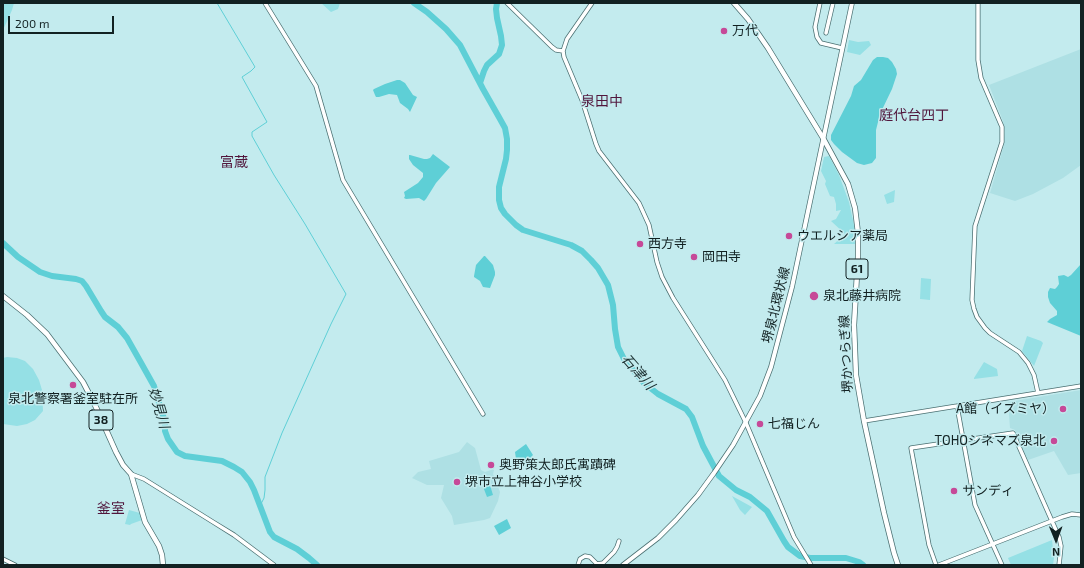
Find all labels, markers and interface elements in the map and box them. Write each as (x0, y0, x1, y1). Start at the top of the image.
scale bar (10, 8, 116, 34)
text: 200 m (15, 16, 49, 30)
place label: 万代 (732, 23, 758, 39)
marker: 万代 (719, 26, 729, 36)
district label: 泉田中 (581, 93, 623, 109)
district label: 庭代台四丁 (879, 107, 949, 123)
district label: 富蔵 (220, 154, 248, 170)
place label: ウエルシア薬局 (797, 228, 888, 244)
marker: ウエルシア薬局 (784, 231, 794, 241)
place label: 西方寺 (648, 236, 687, 252)
marker: 西方寺 (635, 239, 645, 249)
place label: 岡田寺 (702, 249, 741, 265)
marker: 岡田寺 (689, 252, 699, 262)
road number: 61 (846, 259, 868, 279)
street label: 堺泉北環状線 (759, 265, 793, 345)
place label: 泉北藤井病院 (823, 288, 901, 304)
marker: 泉北藤井病院 (808, 290, 820, 302)
street label: 堺かつらぎ線 (836, 315, 856, 393)
water label: 石津川 (618, 351, 658, 393)
marker: 泉北警察署釜室駐在所 (68, 380, 78, 390)
water label: 妙見川 (145, 385, 173, 431)
place label: 泉北警察署釜室駐在所 (8, 391, 138, 407)
place label: A館（イズミヤ） (956, 401, 1055, 417)
marker: A館（イズミヤ） (1058, 404, 1068, 414)
road number: 38 (89, 410, 113, 430)
place label: 七福じん (768, 416, 820, 432)
marker: 七福じん (755, 419, 765, 429)
place label: TOHOシネマズ泉北 (935, 433, 1046, 449)
marker: TOHOシネマズ泉北 (1049, 436, 1059, 446)
place label: 奥野策太郎氏寓蹟碑 (499, 457, 616, 473)
marker: 奥野策太郎氏寓蹟碑 (486, 460, 496, 470)
place label: 堺市立上神谷小学校 (465, 474, 582, 490)
marker: 堺市立上神谷小学校 (452, 477, 462, 487)
place label: サンディ (962, 483, 1014, 499)
marker: サンディ (949, 486, 959, 496)
district label: 釜室 (97, 500, 125, 516)
north arrow (1036, 520, 1076, 560)
text: N (1052, 546, 1060, 559)

